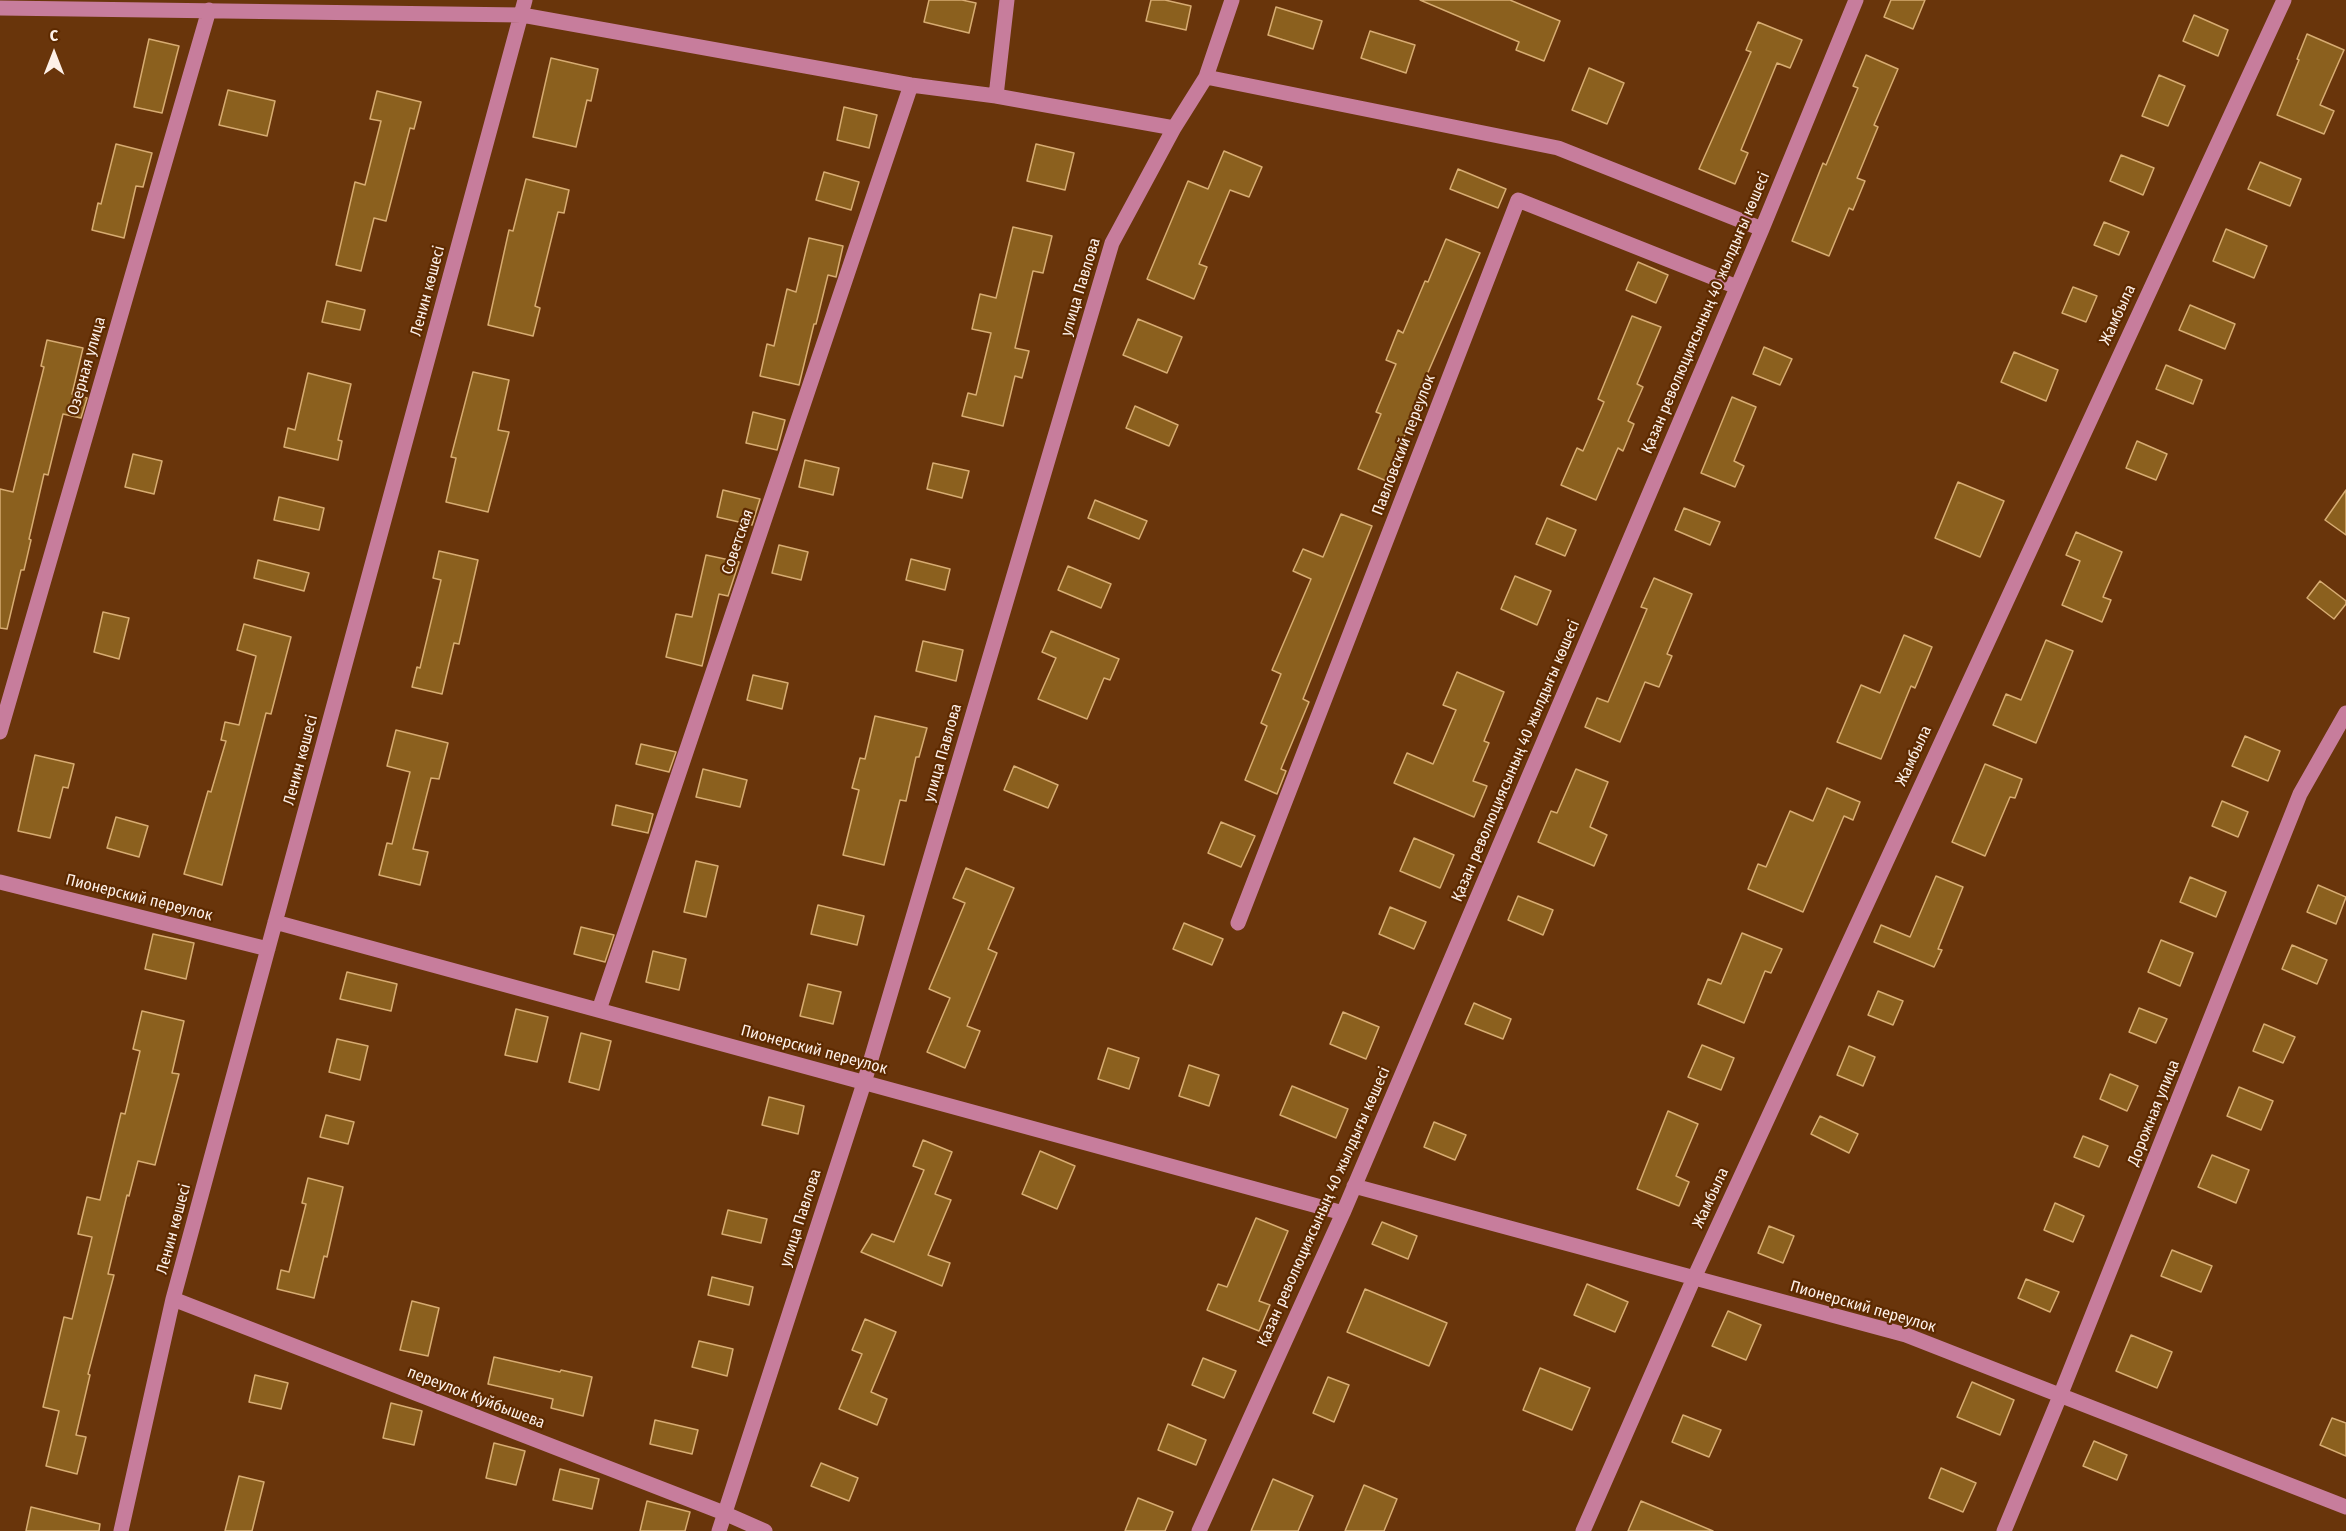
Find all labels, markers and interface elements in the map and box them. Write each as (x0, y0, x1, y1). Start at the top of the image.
north arrow (24, 24, 84, 84)
text: С (50, 26, 58, 45)
street label: Қазан революциясының 40 жылдығы көшесі (1638, 169, 1774, 457)
street label: улица Павлова (1057, 236, 1105, 338)
street label: Ленин көшесі (407, 244, 449, 338)
street label: Жамбыла (2096, 282, 2140, 348)
street label: Озерная улица (64, 315, 110, 417)
street label: Павловский переулок (1368, 372, 1440, 518)
street label: Советская (718, 507, 758, 577)
street label: Қазан революциясының 40 жылдығы көшесі (1448, 617, 1584, 905)
street label: улица Павлова (920, 702, 966, 804)
street label: Ленин көшесі (280, 713, 322, 807)
street label: Жамбыла (1892, 723, 1936, 789)
street label: Пионерский переулок (64, 870, 214, 926)
street label: Пионерский переулок (739, 1021, 889, 1079)
street label: Дорожная улица (2124, 1057, 2184, 1169)
street label: Қазан революциясының 40 жылдығы көшесі (1253, 1064, 1395, 1350)
street label: Жамбыла (1689, 1165, 1733, 1231)
street label: улица Павлова (776, 1167, 826, 1269)
street label: Ленин көшесі (153, 1182, 195, 1276)
street label: Пионерский переулок (1788, 1277, 1938, 1337)
street label: переулок Куйбышева (405, 1363, 547, 1433)

